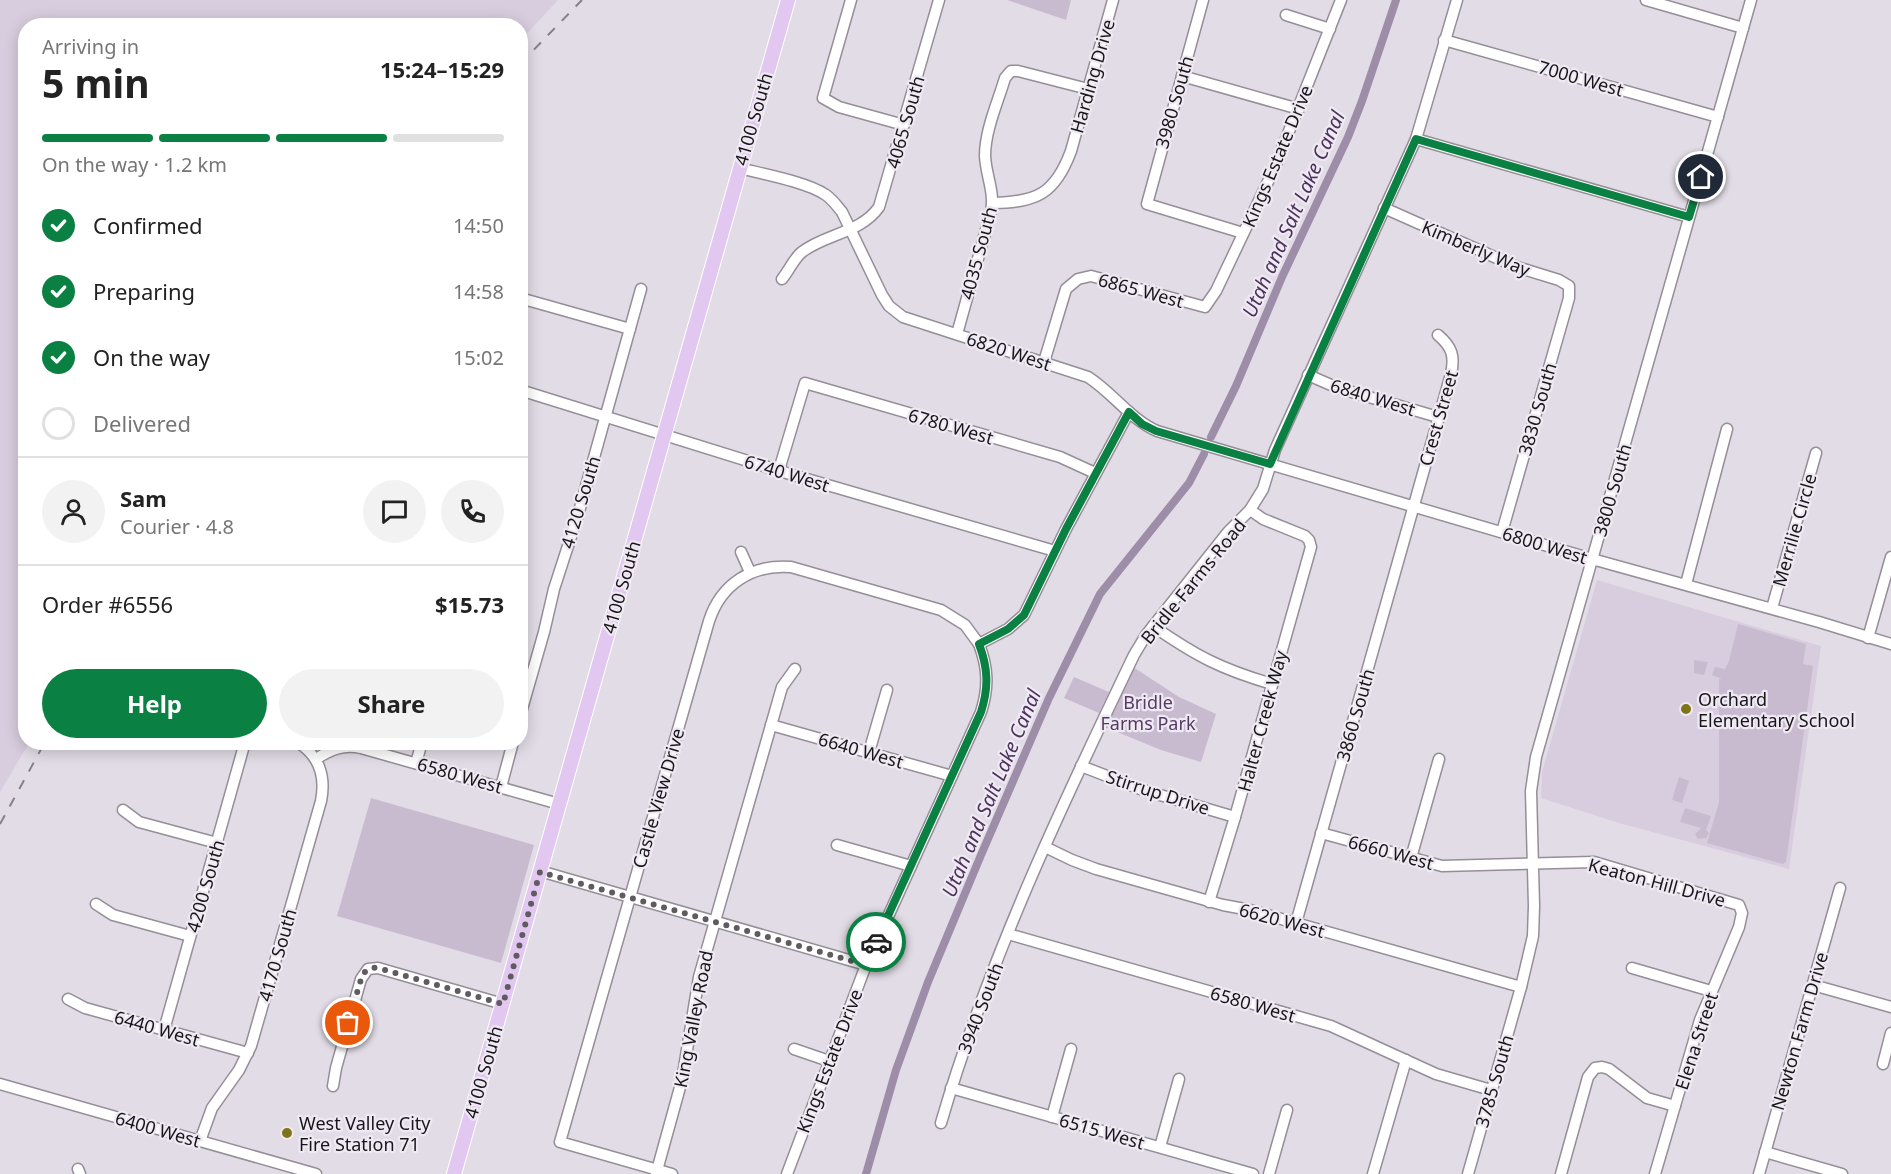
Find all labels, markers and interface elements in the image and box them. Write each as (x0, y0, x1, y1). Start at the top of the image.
street label: Harding Drive (1064, 16, 1120, 136)
text: Arriving in (42, 33, 139, 60)
street label: 3980 South (1149, 53, 1199, 151)
text: 15:24–15:29 (380, 54, 504, 84)
street label: 7000 West (1536, 54, 1627, 102)
text: 5 min (42, 56, 149, 109)
street label: 4100 South (728, 70, 778, 168)
street label: 4065 South (880, 73, 930, 171)
street label: Kings Estate Drive (1236, 81, 1318, 231)
water label: Utah and Salt Lake Canal (1235, 106, 1351, 321)
text: On the way · 1.2 km (42, 151, 227, 178)
pin (1675, 151, 1726, 202)
icon: home (1684, 160, 1717, 193)
street label: 4035 South (954, 204, 1002, 302)
icon: check (42, 209, 75, 242)
text: Confirmed (93, 210, 203, 240)
text: 14:50 (453, 212, 504, 239)
street label: Kimberly Way (1418, 214, 1535, 282)
street label: 6865 West (1096, 267, 1187, 313)
icon: check (42, 275, 75, 308)
text: Preparing (93, 276, 195, 306)
text: 14:58 (453, 278, 504, 305)
street label: 6820 West (964, 326, 1055, 376)
icon: check (42, 341, 75, 374)
text: On the way (93, 342, 210, 372)
text: 15:02 (453, 344, 504, 371)
street label: 3830 South (1512, 360, 1562, 458)
street label: Crest Street (1413, 367, 1463, 469)
street label: 6840 West (1328, 373, 1419, 421)
street label: 6780 West (906, 402, 997, 450)
text: Delivered (93, 408, 191, 438)
street label: 3800 South (1587, 441, 1637, 539)
street label: 6740 West (742, 449, 833, 497)
street label: 4120 South (555, 453, 605, 551)
street label: Merrilie Circle (1766, 471, 1822, 589)
button: person (42, 480, 105, 543)
button: chat (363, 480, 426, 543)
button: phone (441, 480, 504, 543)
text: Sam (120, 483, 167, 513)
text: Courier · 4.8 (120, 513, 234, 540)
street label: Bridle Farms Road (1135, 513, 1251, 649)
street label: 6800 West (1500, 521, 1591, 569)
street label: 4100 South (596, 538, 646, 636)
text: Order #6556 (42, 589, 173, 619)
text: $15.73 (435, 589, 504, 619)
street label: Halter Creek Way (1232, 647, 1293, 794)
street label: 3860 South (1330, 666, 1380, 764)
button: Help (42, 669, 267, 738)
button: Share (279, 669, 504, 738)
water label: Utah and Salt Lake Canal (935, 684, 1047, 901)
place label: Orchard Elementary School (1698, 687, 1855, 732)
park label: Bridle Farms Park (1100, 690, 1196, 735)
marker: Orchard Elementary School (1679, 702, 1693, 716)
street label: Castle View Drive (627, 725, 689, 871)
street label: 6640 West (816, 726, 907, 774)
street label: 6580 West (415, 751, 506, 799)
street label: Stirrup Drive (1103, 764, 1213, 820)
street label: 6660 West (1346, 829, 1437, 875)
street label: 4200 South (180, 837, 230, 935)
street label: Keaton Hill Drive (1586, 852, 1728, 912)
street label: 6620 West (1237, 897, 1328, 943)
street label: 4170 South (252, 906, 302, 1004)
courier (846, 912, 906, 972)
icon: car (860, 926, 893, 959)
street label: King Valley Road (668, 948, 718, 1090)
street label: Newton Farm Drive (1765, 949, 1833, 1113)
street label: 3940 South (952, 959, 1008, 1057)
street label: 6580 West (1208, 980, 1299, 1028)
street label: Kings Estate Drive (790, 986, 868, 1136)
street label: Elena Street (1669, 989, 1723, 1093)
pin (322, 997, 373, 1048)
street label: 6440 West (112, 1004, 203, 1052)
icon: bag (331, 1006, 364, 1039)
street label: 4100 South (458, 1023, 508, 1121)
street label: 3785 South (1469, 1032, 1519, 1130)
street label: 6400 West (113, 1105, 204, 1153)
street label: 6515 West (1057, 1107, 1148, 1155)
place label: West Valley City Fire Station 71 (299, 1111, 431, 1156)
marker: West Valley City Fire Station 71 (280, 1126, 294, 1140)

